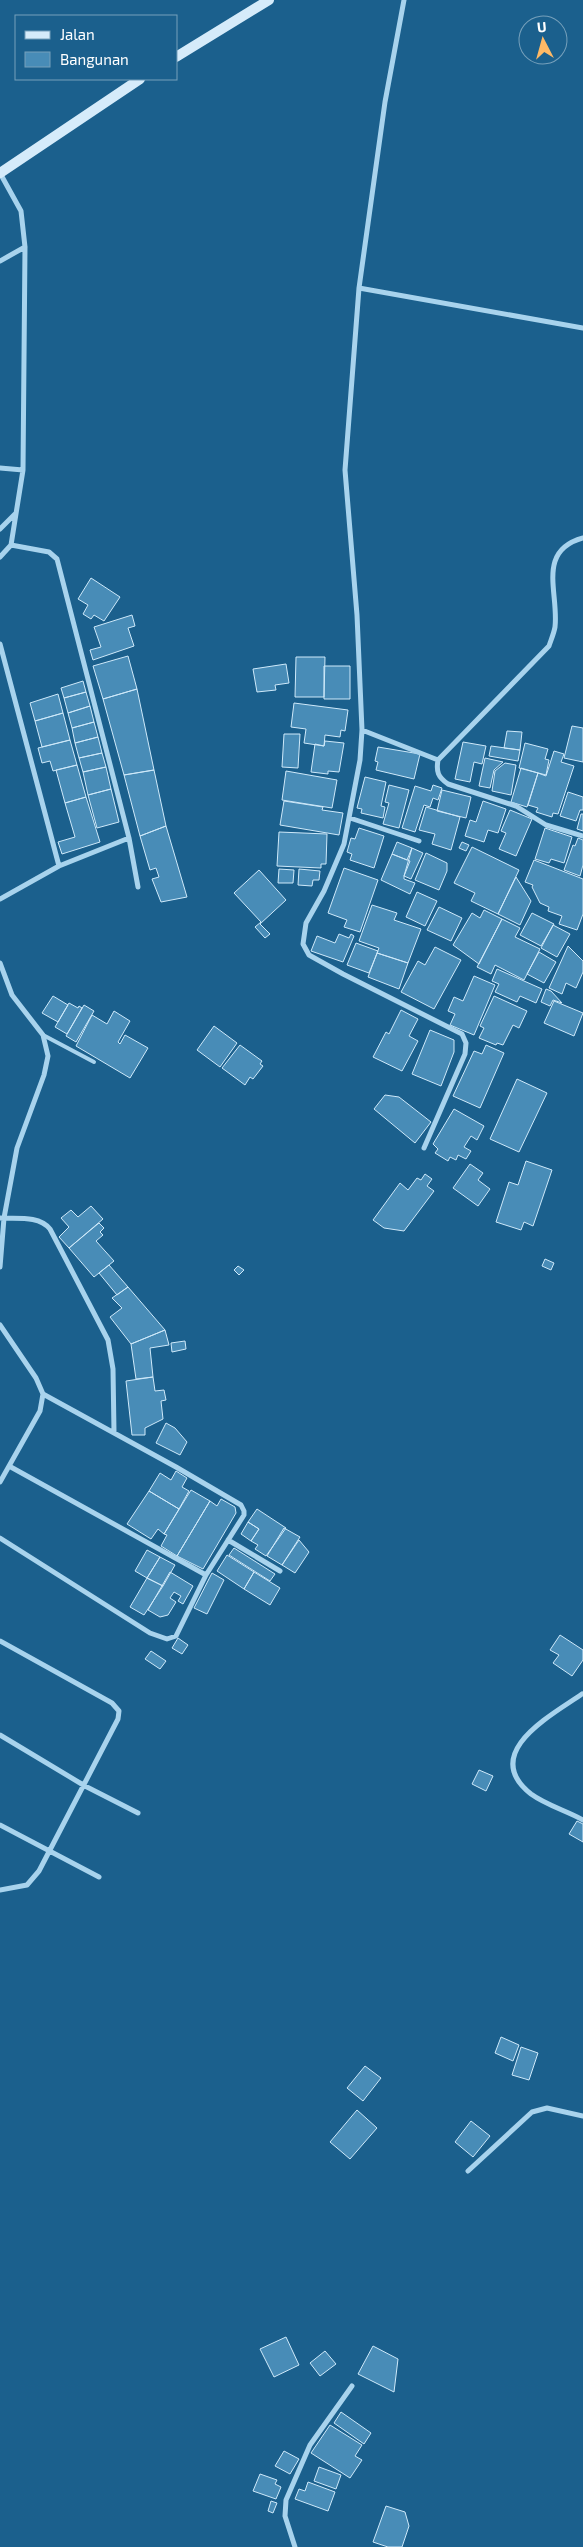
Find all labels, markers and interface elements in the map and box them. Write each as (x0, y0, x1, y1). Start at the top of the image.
legend (15, 15, 178, 80)
north arrow (518, 15, 568, 65)
text: U (536, 18, 547, 36)
text: Jalan (60, 25, 95, 43)
text: Bangunan (60, 50, 129, 68)

